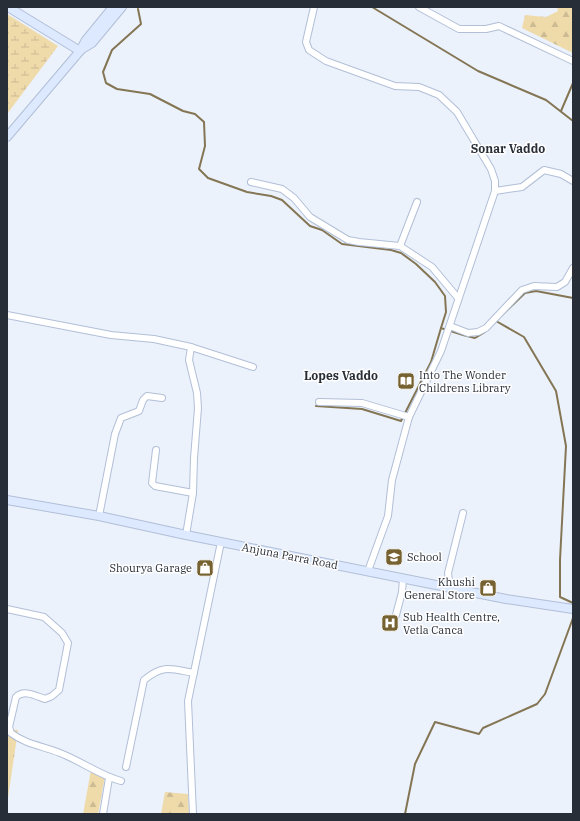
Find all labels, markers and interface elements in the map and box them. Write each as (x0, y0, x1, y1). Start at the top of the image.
district label: Sonar Vaddo (471, 141, 545, 156)
district label: Lopes Vaddo (304, 368, 378, 383)
place label: Into The Wonder Childrens Library (419, 368, 511, 395)
library icon: Into The Wonder Childrens Library (396, 371, 416, 391)
street label: Anjuna Parra Road (241, 540, 340, 572)
school or university icon: School (384, 547, 404, 567)
place label: School (407, 550, 442, 564)
shop icon: Shourya Garage (195, 558, 215, 578)
place label: Shourya Garage (109, 561, 192, 575)
place label: Khushi General Store (404, 575, 476, 602)
shop icon: Khushi General Store (478, 578, 498, 598)
place label: Sub Health Centre, Vetla Canca (403, 610, 500, 637)
hospital icon: Sub Health Centre, Vetla Canca (380, 613, 400, 633)

